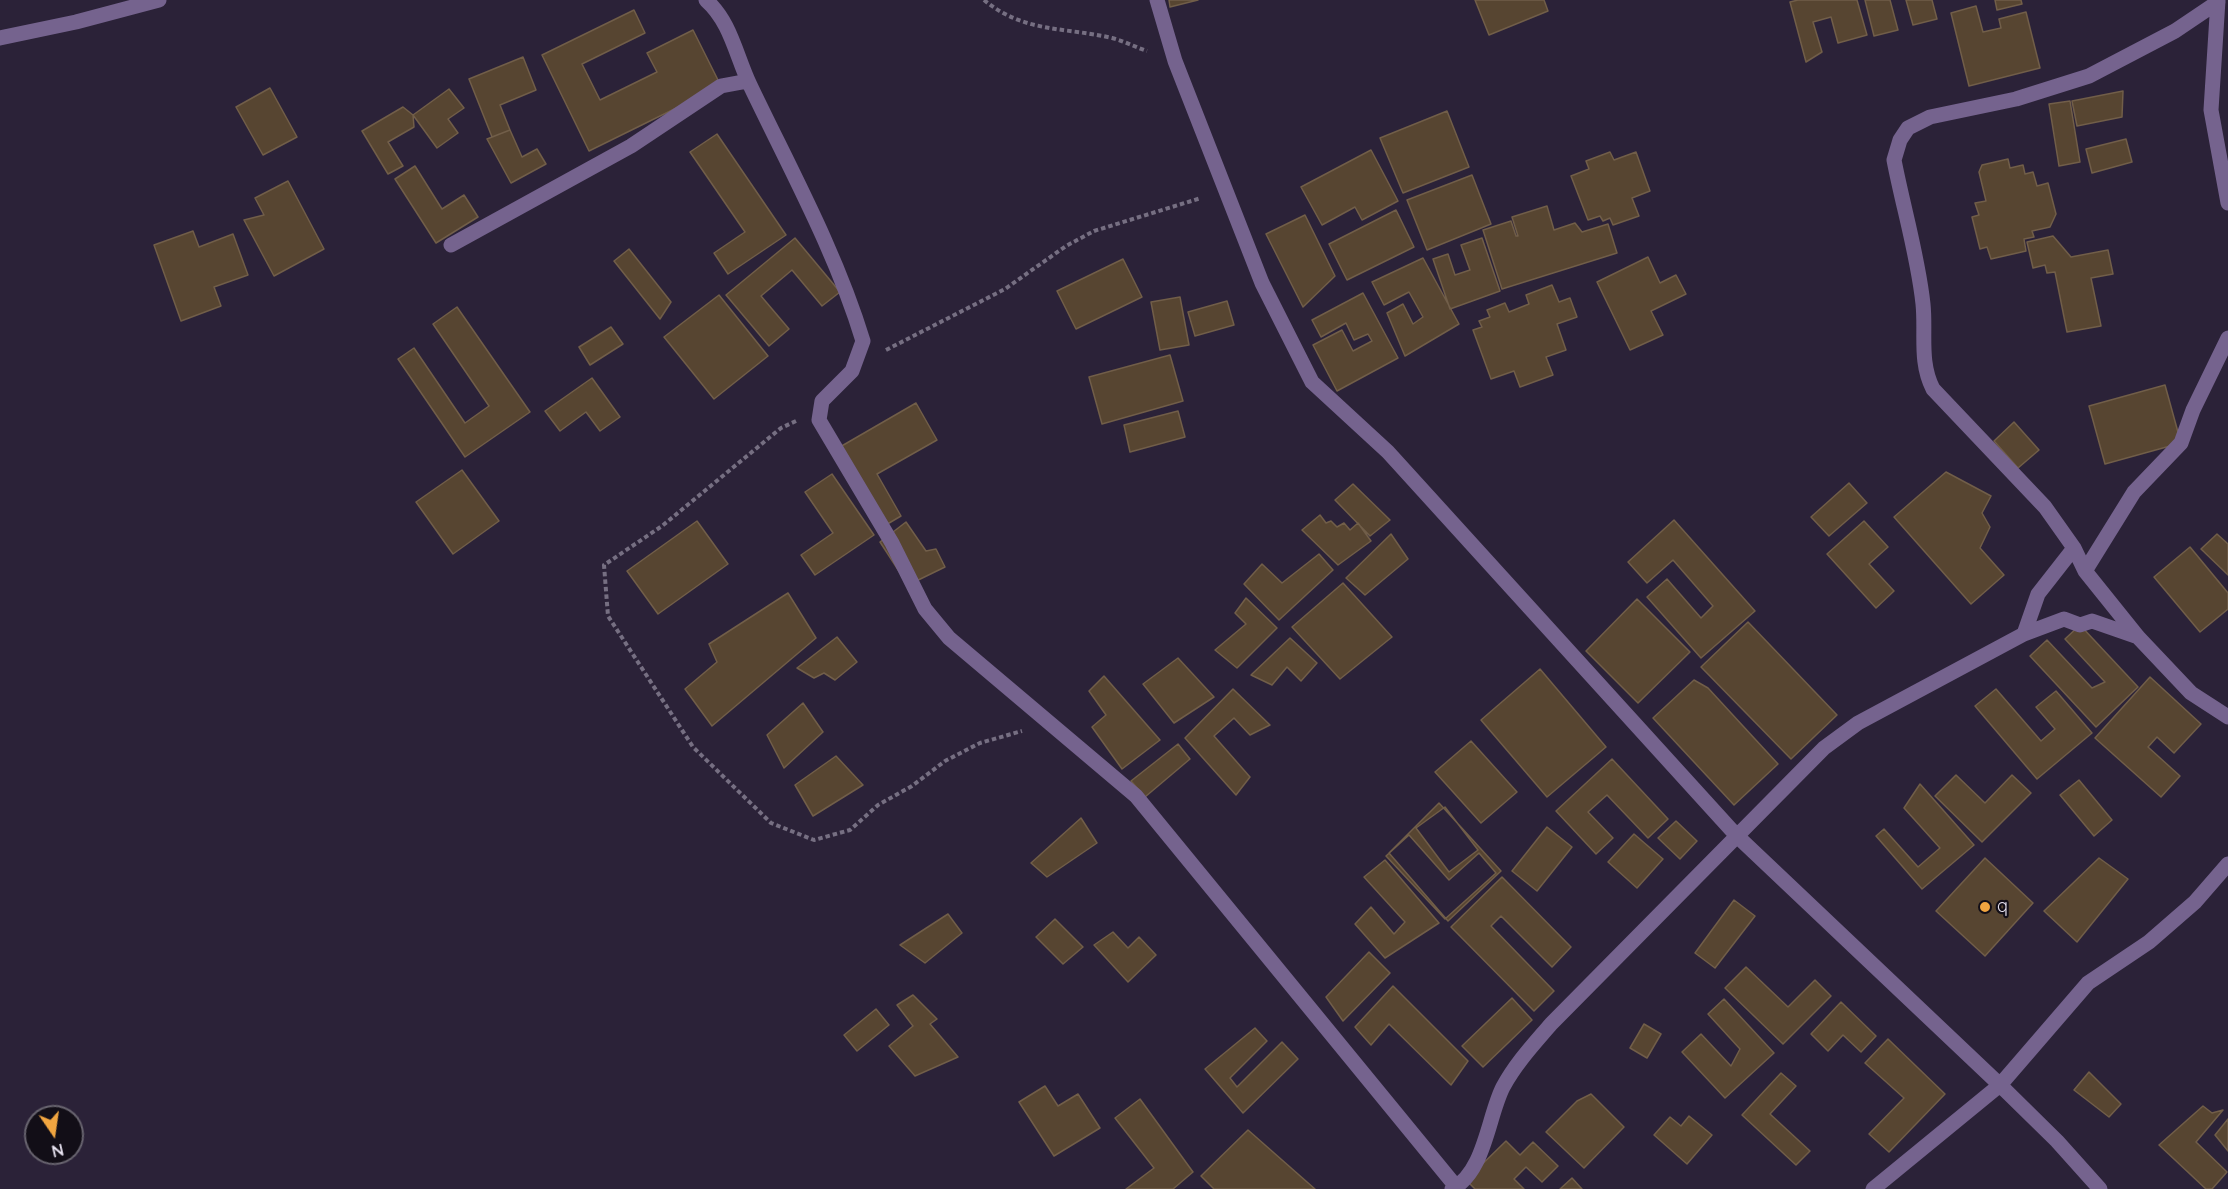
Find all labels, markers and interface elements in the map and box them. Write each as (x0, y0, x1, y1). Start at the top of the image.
place label: q (1997, 896, 2008, 918)
marker: q (1978, 900, 1992, 914)
north arrow (24, 1105, 84, 1165)
text: N (50, 1140, 66, 1162)

